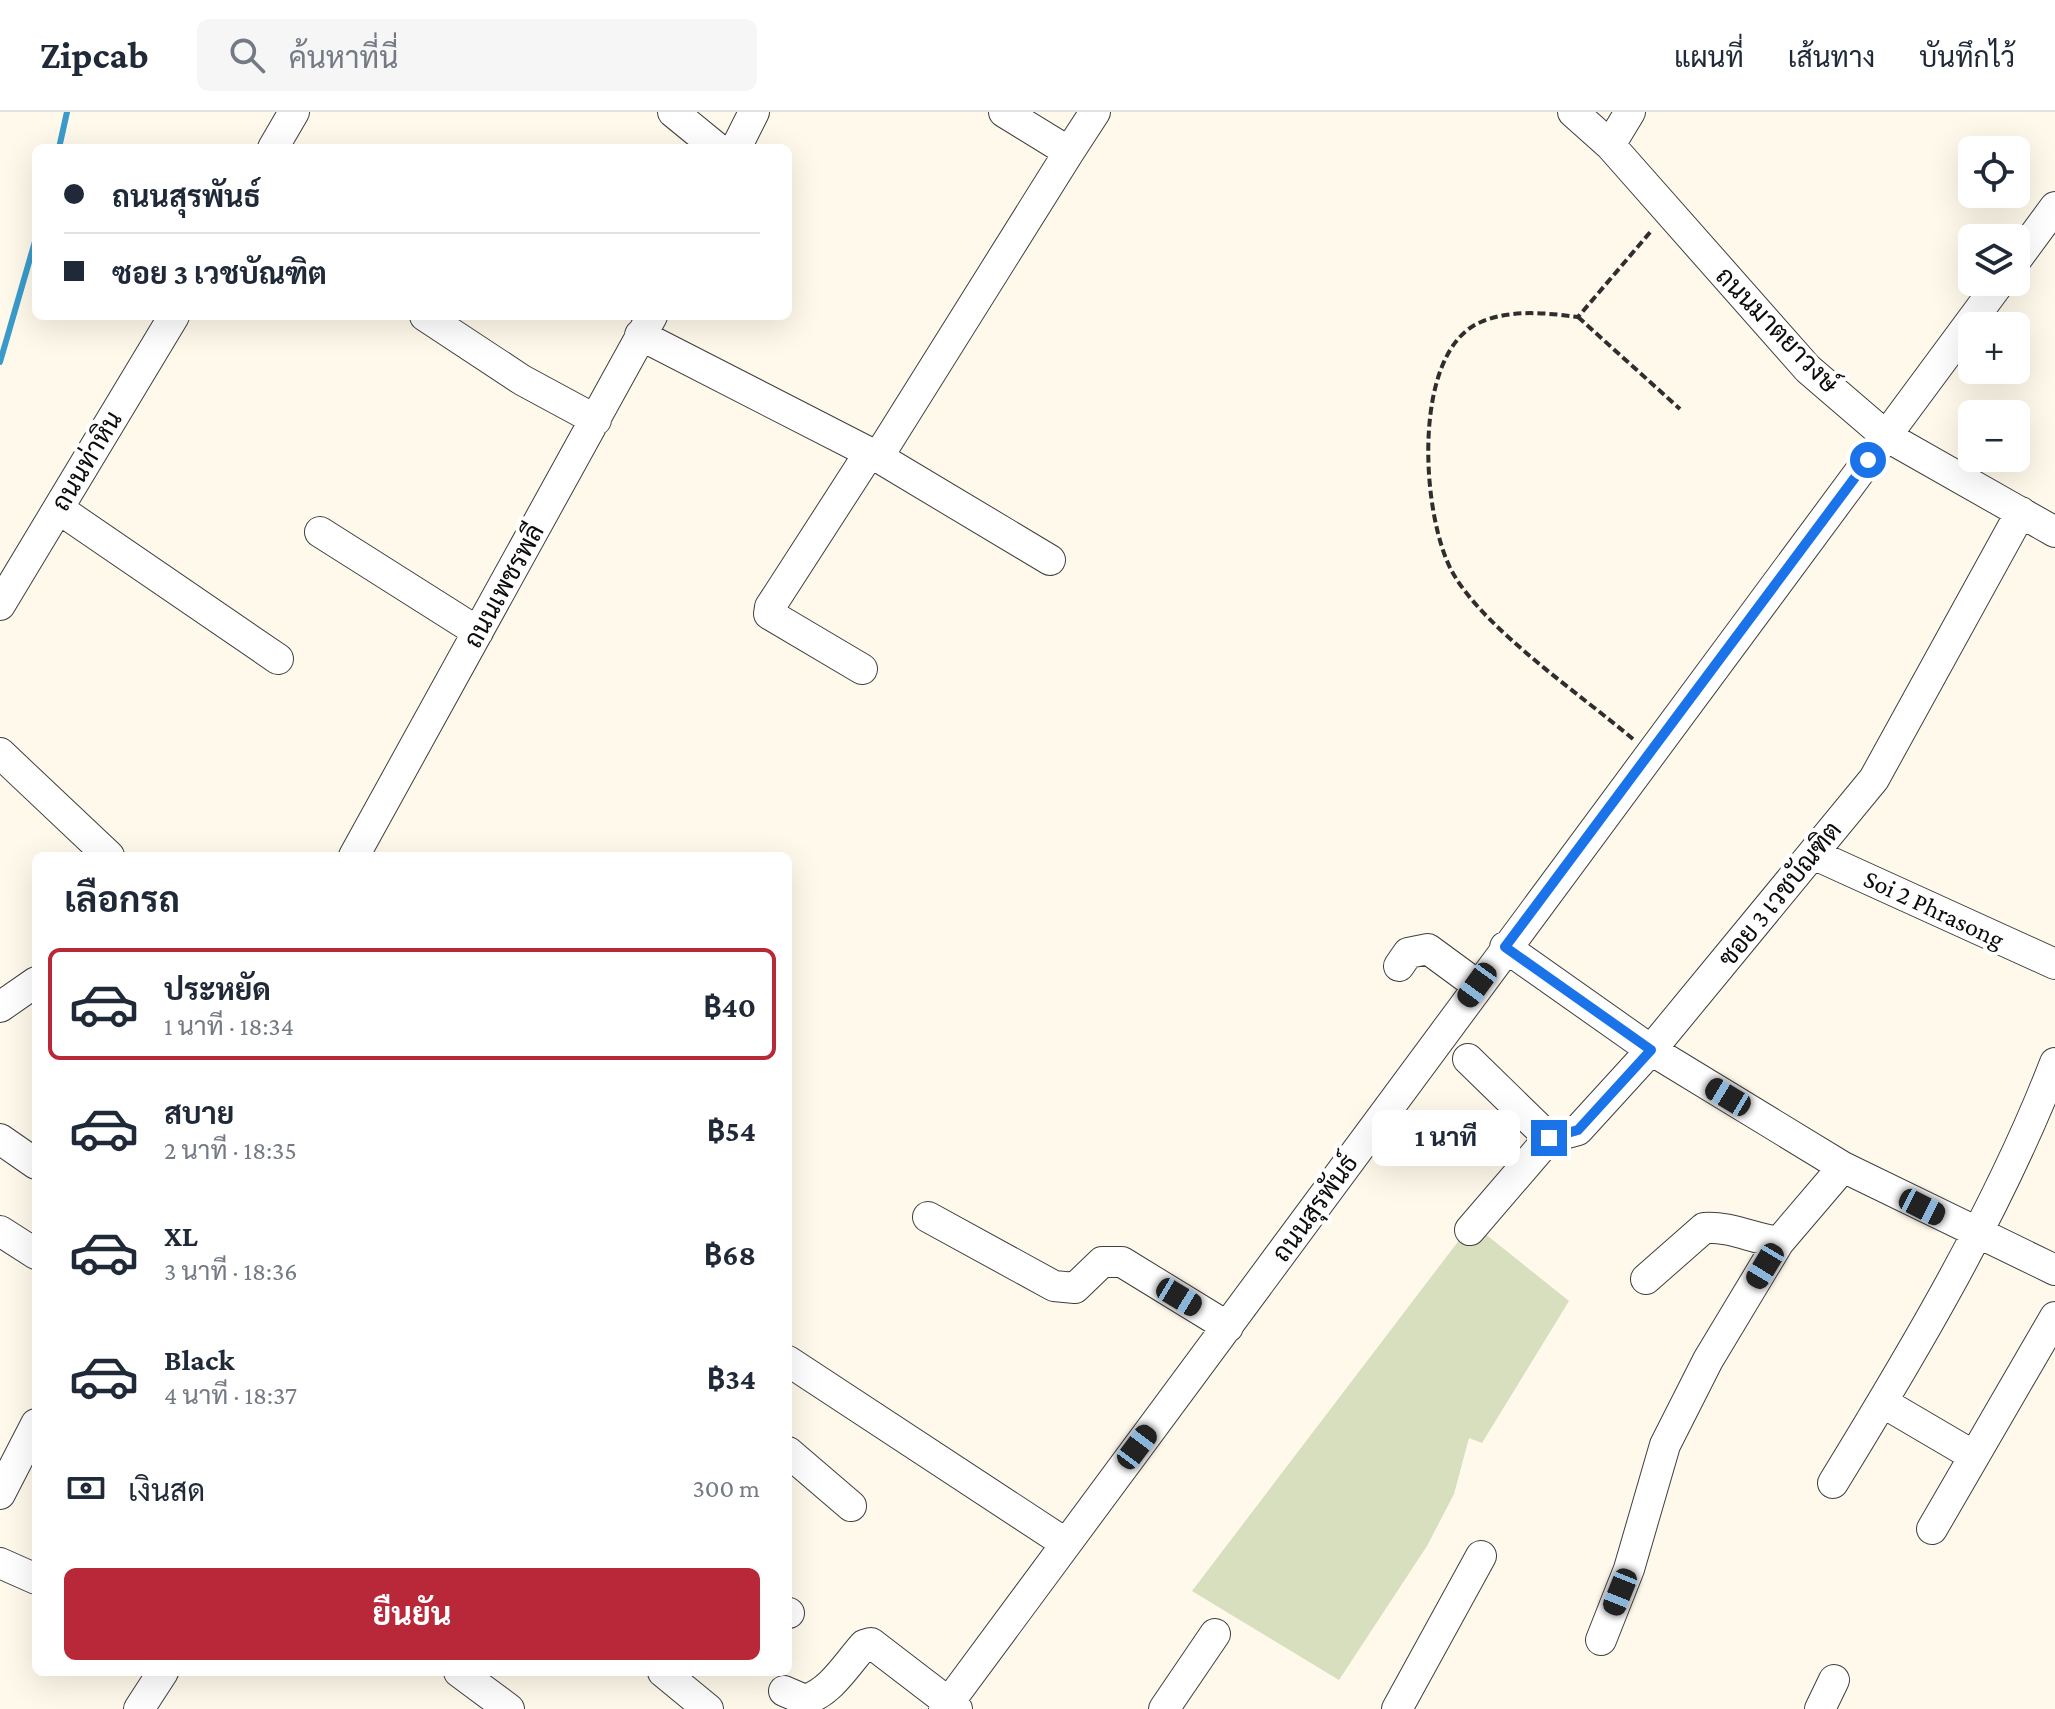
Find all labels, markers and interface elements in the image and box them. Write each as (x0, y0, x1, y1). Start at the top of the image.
search box (197, 19, 757, 91)
icon: search (225, 33, 269, 77)
text: Zipcab (40, 34, 149, 76)
text: ค้นหาที่นี่ (289, 41, 398, 74)
text: แผนที่ (1674, 42, 1744, 73)
text: เส้นทาง (1788, 42, 1875, 73)
text: บันทึกไว้ (1919, 42, 2015, 73)
map controls (1958, 136, 2030, 472)
button: locate (1958, 136, 2030, 208)
text: ถนนสุรพันธ์ (112, 180, 261, 213)
button: layers (1958, 224, 2030, 296)
text: ซอย 3 เวชบัณฑิต (112, 257, 327, 290)
street label: ถนนมาตยาวงษ์ (1710, 259, 1846, 399)
button: + (1958, 312, 2030, 384)
button: − (1958, 400, 2030, 472)
street label: ถนนท่าหิน (45, 405, 128, 516)
route start (1850, 442, 1886, 478)
street label: ถนนเพชรพลี (456, 518, 550, 653)
street label: ซอย 3 เวชบัณฑิต (1711, 814, 1847, 972)
street label: Soi 2 Phrasong (1859, 864, 2009, 954)
text: เลือกรถ (64, 880, 180, 920)
car (1453, 959, 1501, 1011)
icon: car (68, 968, 140, 1040)
text: ประหยัด (164, 973, 271, 1006)
text: ฿40 (704, 990, 756, 1023)
text: 1 นาที · 18:34 (164, 1012, 294, 1041)
car (1701, 1074, 1755, 1120)
icon: car (68, 1092, 140, 1164)
text: สบาย (164, 1097, 234, 1130)
callout: 1 นาที (1373, 1110, 1521, 1166)
text: ฿54 (707, 1114, 756, 1147)
route end (1531, 1120, 1567, 1156)
text: 1 นาที (1415, 1123, 1477, 1152)
text: 2 นาที · 18:35 (164, 1136, 297, 1165)
street label: ถนนสุรพันธ์ (1264, 1147, 1366, 1269)
car (1895, 1185, 1949, 1229)
icon: car (68, 1216, 140, 1288)
text: XL (164, 1219, 198, 1252)
text: ฿68 (704, 1238, 756, 1271)
car (1742, 1239, 1788, 1293)
text: 3 นาที · 18:36 (164, 1257, 298, 1286)
car (1152, 1274, 1206, 1320)
icon: car (68, 1340, 140, 1412)
text: Black (164, 1343, 235, 1376)
text: ฿34 (707, 1362, 756, 1395)
text: 4 นาที · 18:37 (164, 1381, 297, 1410)
car (1113, 1421, 1161, 1473)
icon: cash (64, 1466, 108, 1510)
text: เงินสด (128, 1474, 205, 1507)
text: 300 m (692, 1474, 760, 1503)
car (1600, 1565, 1640, 1619)
button: ยืนยัน (64, 1568, 760, 1660)

